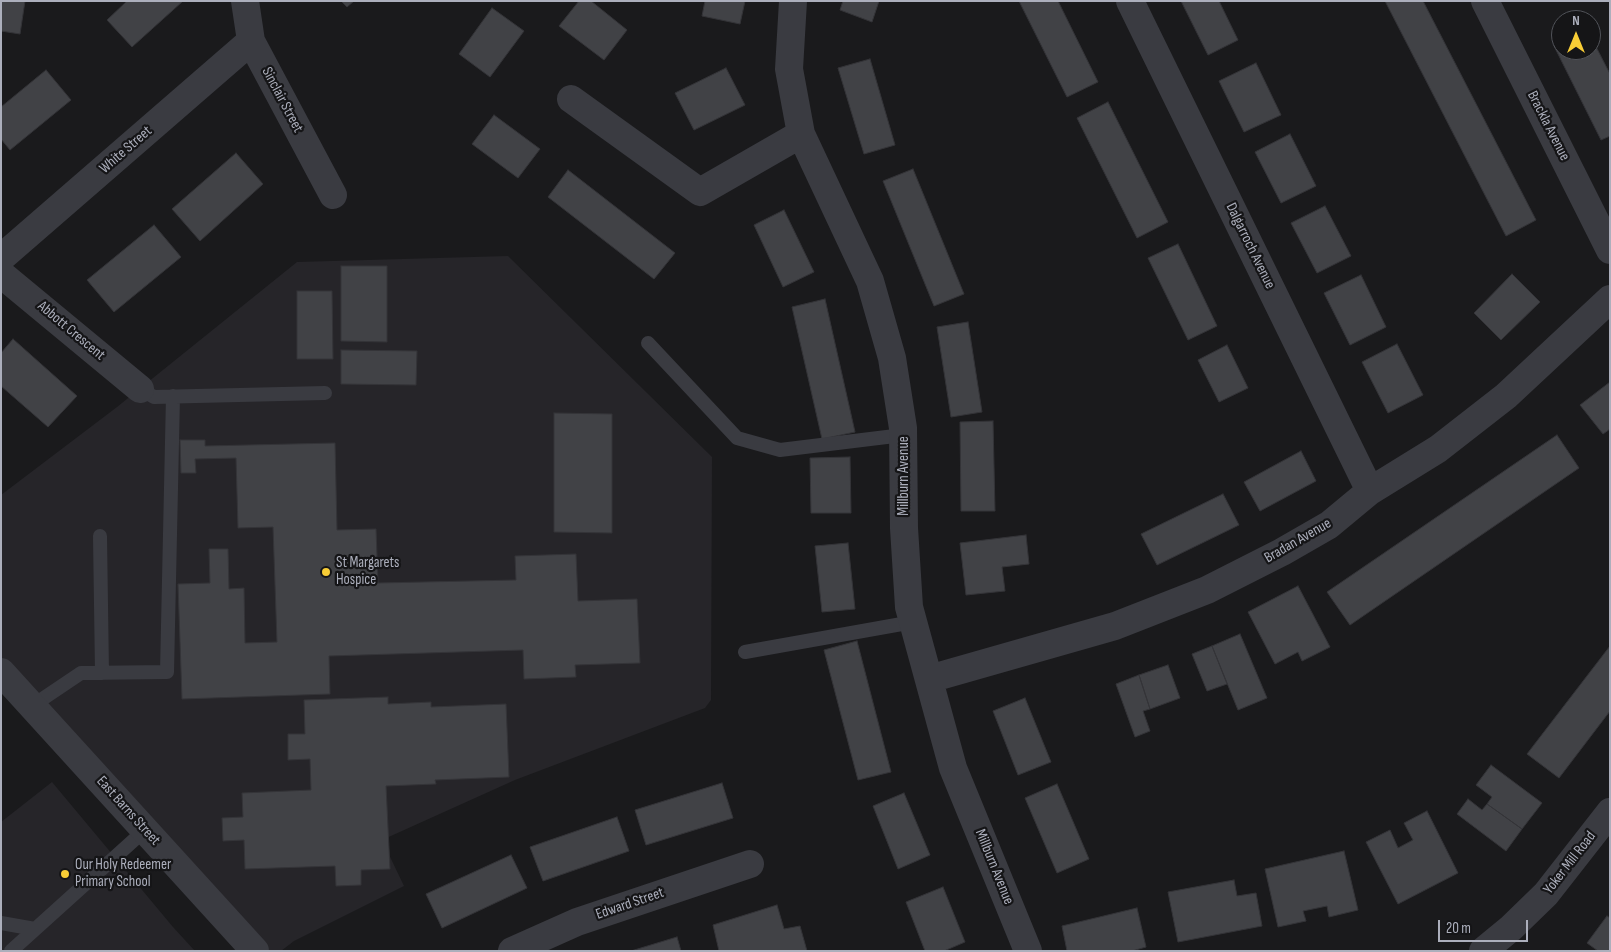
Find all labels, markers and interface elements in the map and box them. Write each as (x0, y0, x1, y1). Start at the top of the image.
north arrow (1551, 10, 1601, 60)
text: N (1572, 12, 1580, 29)
street label: Sinclair Street (257, 64, 307, 136)
street label: Brackla Avenue (1523, 88, 1573, 164)
street label: White Street (96, 122, 156, 178)
street label: Dalgarroch Avenue (1221, 200, 1279, 292)
street label: Abbott Crescent (34, 298, 108, 364)
street label: Millburn Avenue (895, 436, 913, 516)
street label: Bradan Avenue (1261, 515, 1335, 567)
place label: St Margarets Hospice (336, 554, 399, 589)
marker: St Margarets Hospice (320, 566, 332, 578)
street label: East Barns Street (92, 773, 164, 849)
street label: Millburn Avenue (971, 827, 1017, 907)
street label: Yoker Mill Road (1540, 828, 1600, 898)
place label: Our Holy Redeemer Primary School (75, 856, 171, 891)
marker: Our Holy Redeemer Primary School (59, 868, 71, 880)
street label: Edward Street (594, 884, 666, 924)
scale bar (1441, 910, 1531, 942)
text: 20 m (1446, 919, 1471, 938)

